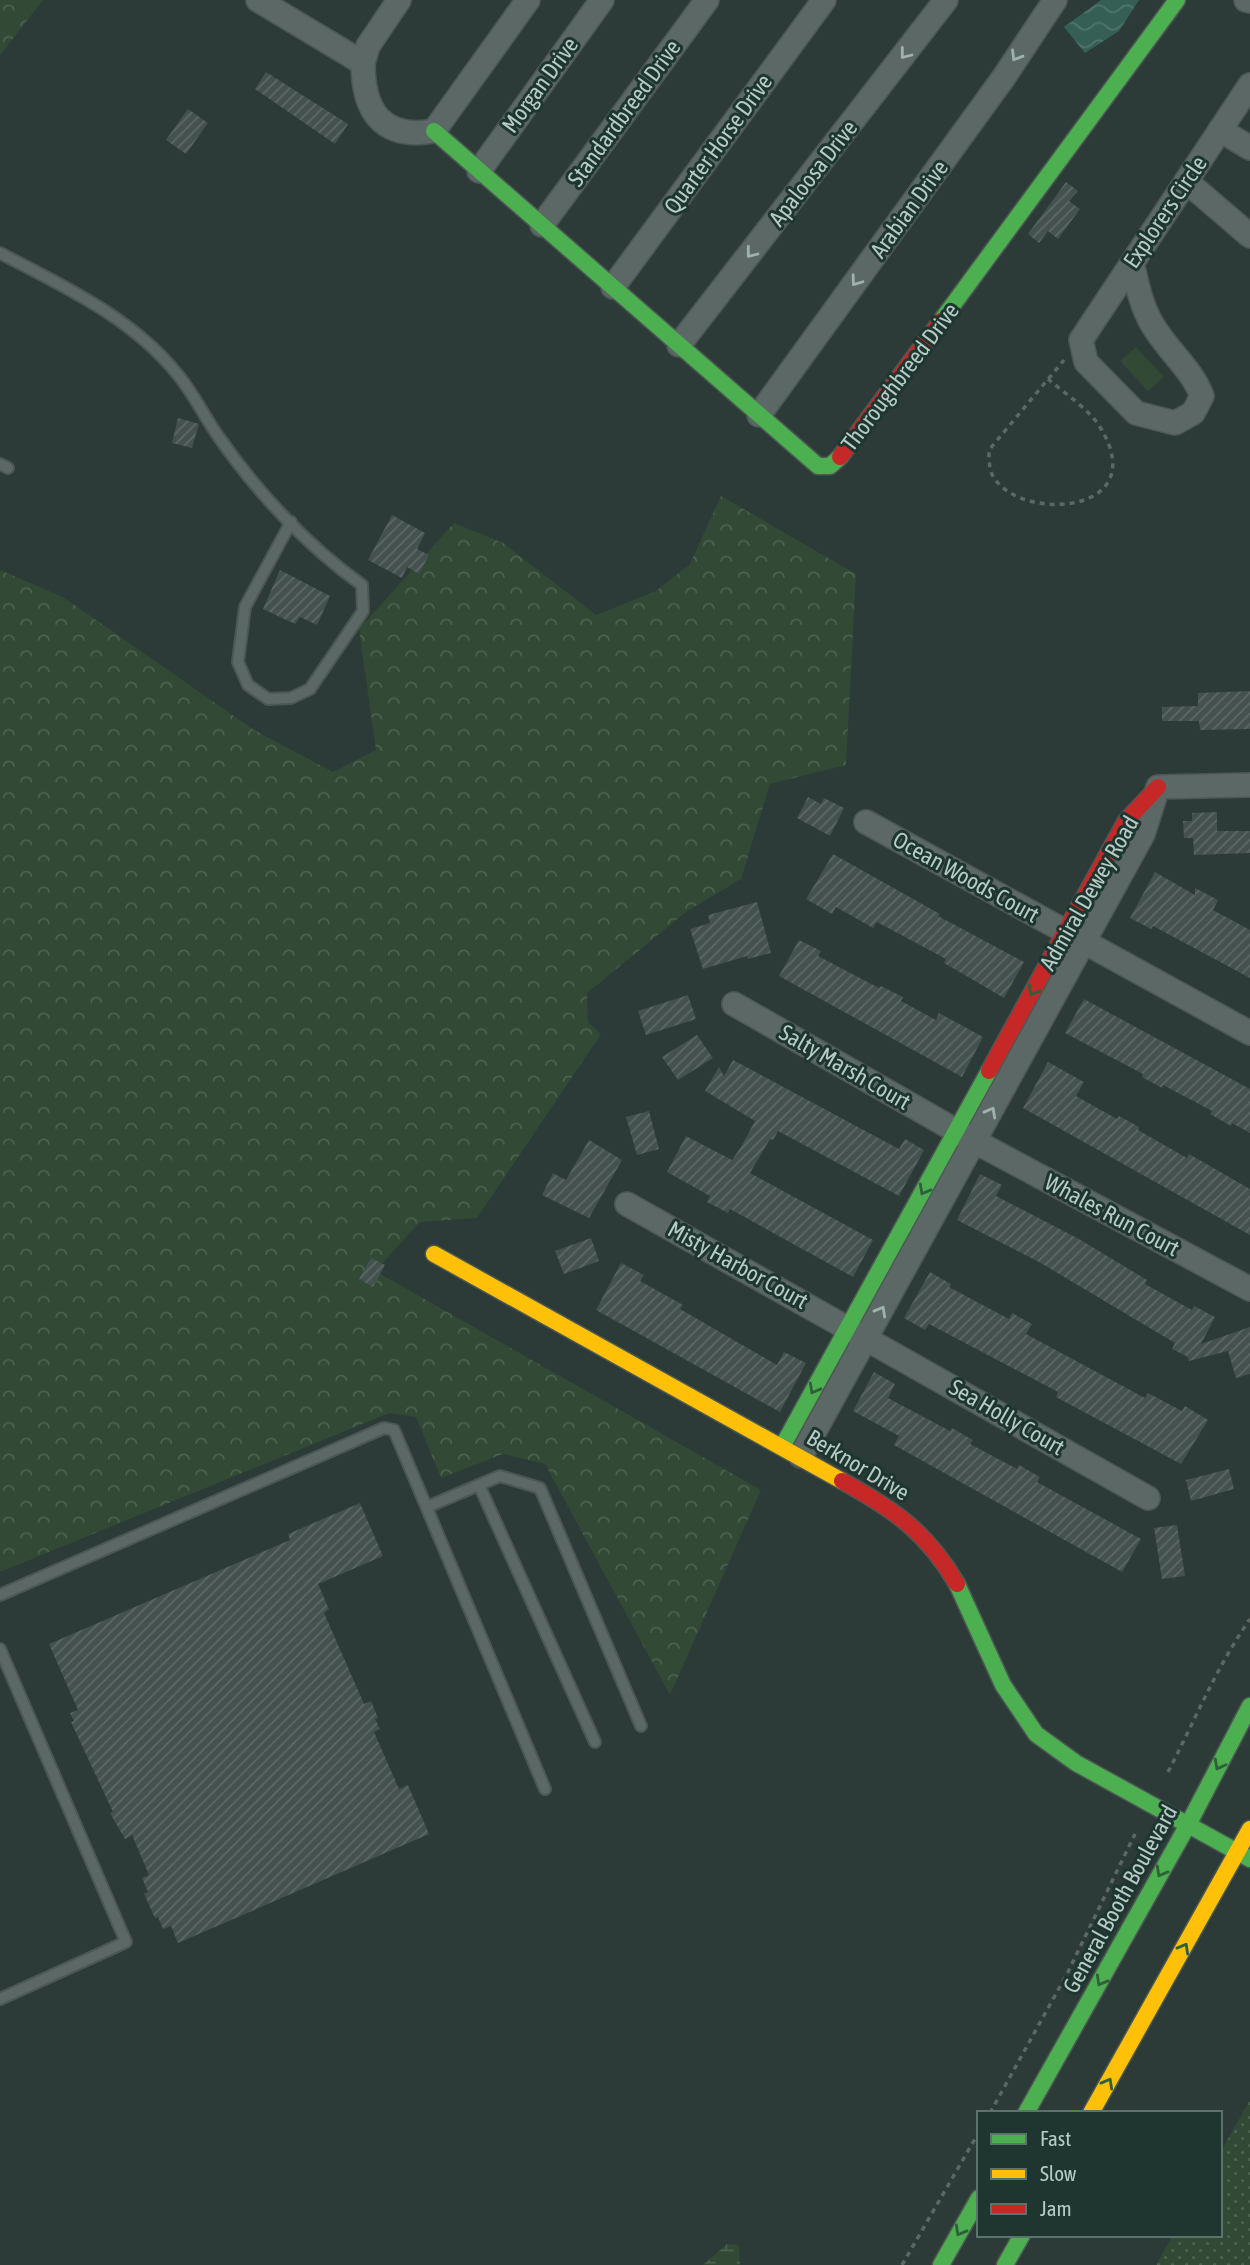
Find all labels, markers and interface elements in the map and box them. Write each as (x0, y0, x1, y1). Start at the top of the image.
street label: Morgan Drive (497, 32, 583, 138)
street label: Standardbreed Drive (562, 35, 686, 191)
one-way arrow (900, 46, 913, 59)
one-way arrow (1012, 49, 1025, 62)
street label: Quarter Horse Drive (659, 69, 777, 219)
street label: Apaloosa Drive (764, 115, 862, 231)
street label: Explorers Circle (1118, 151, 1212, 273)
street label: Arabian Drive (865, 155, 953, 263)
one-way arrow (746, 246, 759, 258)
one-way arrow (851, 273, 864, 286)
street label: Thoroughbreed Drive (836, 298, 964, 456)
street label: Admiral Dewey Road (1034, 811, 1144, 975)
street label: Ocean Woods Court (889, 826, 1043, 928)
one-way arrow (1028, 983, 1041, 996)
street label: Salty Marsh Court (775, 1019, 915, 1115)
one-way arrow (982, 1106, 996, 1119)
street label: Whales Run Court (1040, 1169, 1184, 1261)
one-way arrow (918, 1183, 932, 1195)
street label: Misty Harbor Court (663, 1216, 813, 1314)
one-way arrow (873, 1305, 886, 1318)
street label: Sea Holly Court (945, 1374, 1069, 1460)
one-way arrow (809, 1382, 822, 1395)
street label: Berknor Drive (802, 1424, 914, 1506)
one-way arrow (1214, 1757, 1228, 1770)
street label: General Booth Boulevard (1058, 1801, 1182, 1997)
one-way arrow (1156, 1865, 1170, 1877)
one-way arrow (1176, 1943, 1189, 1956)
one-way arrow (1096, 1973, 1109, 1986)
one-way arrow (1100, 2077, 1113, 2090)
legend (977, 2111, 1222, 2237)
text: Fast (1040, 2126, 1071, 2150)
text: Slow (1040, 2161, 1077, 2185)
text: Jam (1040, 2196, 1072, 2220)
one-way arrow (955, 2224, 968, 2237)

